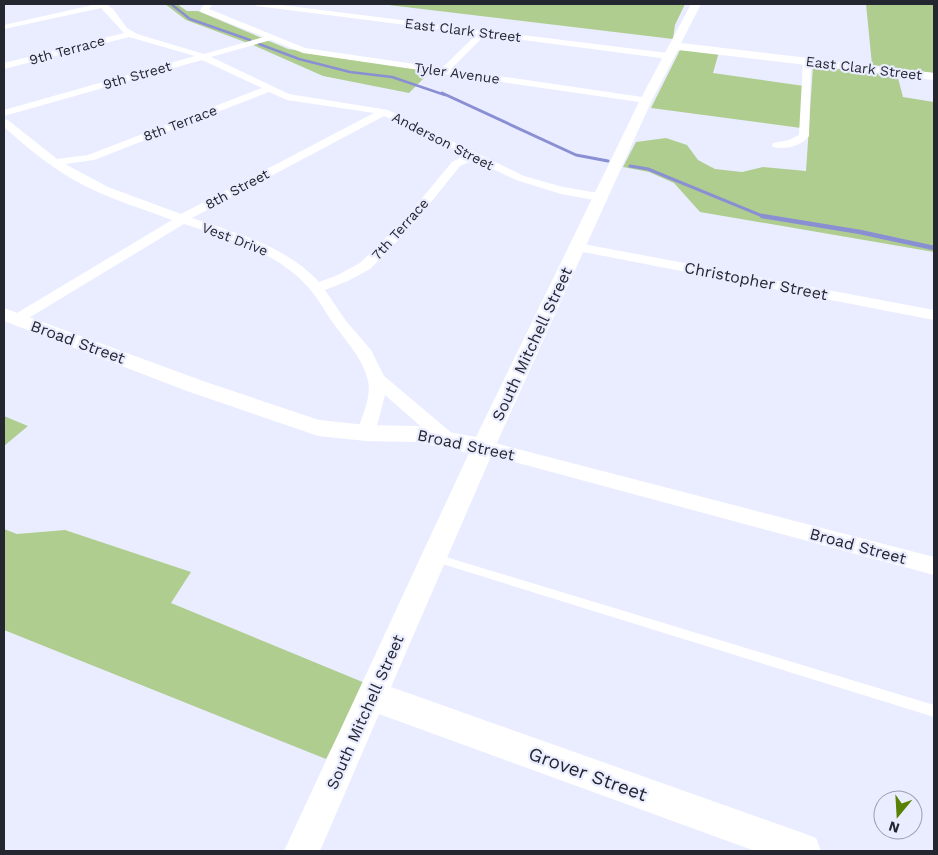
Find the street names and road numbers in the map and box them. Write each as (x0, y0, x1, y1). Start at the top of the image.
street label: East Clark Street (404, 15, 522, 45)
street label: 9th Terrace (27, 32, 107, 68)
street label: East Clark Street (805, 53, 923, 83)
street label: 9th Street (101, 58, 173, 92)
street label: Tyler Avenue (413, 59, 501, 87)
street label: 8th Terrace (141, 102, 219, 144)
street label: Anderson Street (390, 109, 496, 174)
street label: 8th Street (202, 165, 272, 213)
street label: 7th Terrace (368, 195, 432, 263)
street label: Vest Drive (200, 219, 270, 259)
street label: Christopher Street (683, 258, 829, 304)
street label: South Mitchell Street (488, 264, 576, 424)
street label: Broad Street (28, 316, 128, 368)
street label: Broad Street (416, 425, 517, 465)
street label: Broad Street (808, 524, 909, 568)
street label: South Mitchell Street (322, 631, 408, 792)
street label: Grover Street (526, 742, 650, 806)

